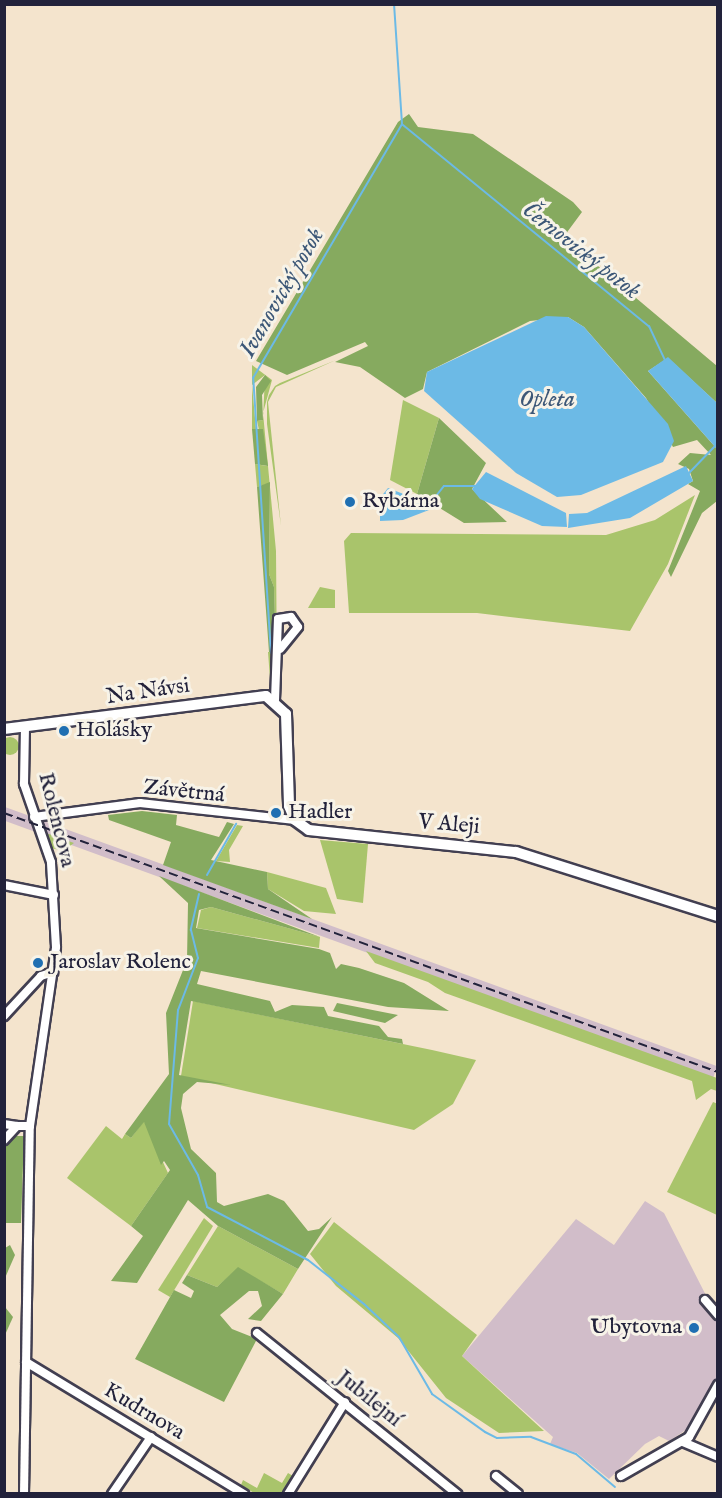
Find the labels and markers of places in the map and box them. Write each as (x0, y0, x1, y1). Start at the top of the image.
place label: Rybárna (362, 489, 439, 515)
marker: Rybárna (343, 495, 357, 509)
place label: Holásky (76, 718, 152, 744)
marker: Holásky (57, 724, 71, 738)
place label: Hadler (288, 800, 352, 826)
marker: Hadler (269, 806, 283, 820)
place label: Jaroslav Rolenc (50, 950, 191, 976)
marker: Jaroslav Rolenc (31, 956, 45, 970)
place label: Ubytovna (590, 1315, 682, 1341)
marker: Ubytovna (687, 1321, 701, 1335)

